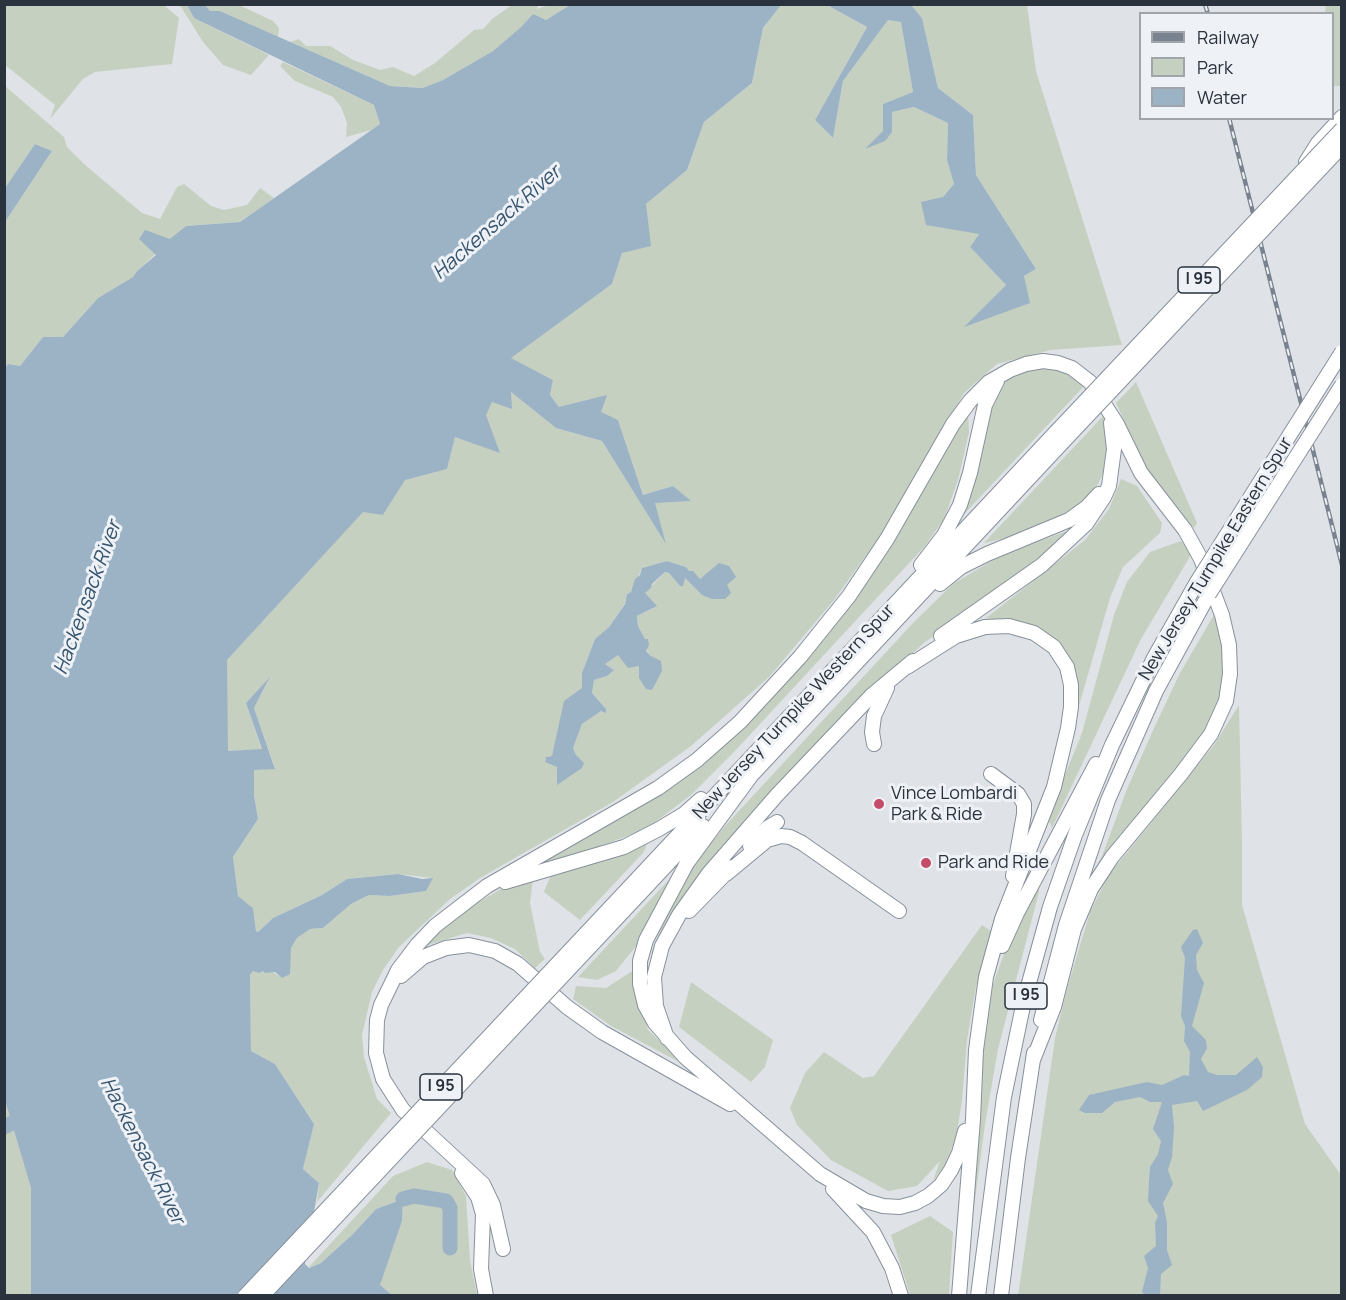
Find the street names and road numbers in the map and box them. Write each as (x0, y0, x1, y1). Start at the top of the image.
road number: I 95 (1178, 267, 1220, 293)
street label: New Jersey Turnpike Eastern Spur (1135, 433, 1297, 685)
street label: New Jersey Turnpike Western Spur (689, 600, 899, 824)
road number: I 95 (1005, 983, 1047, 1009)
road number: I 95 (420, 1074, 462, 1100)

